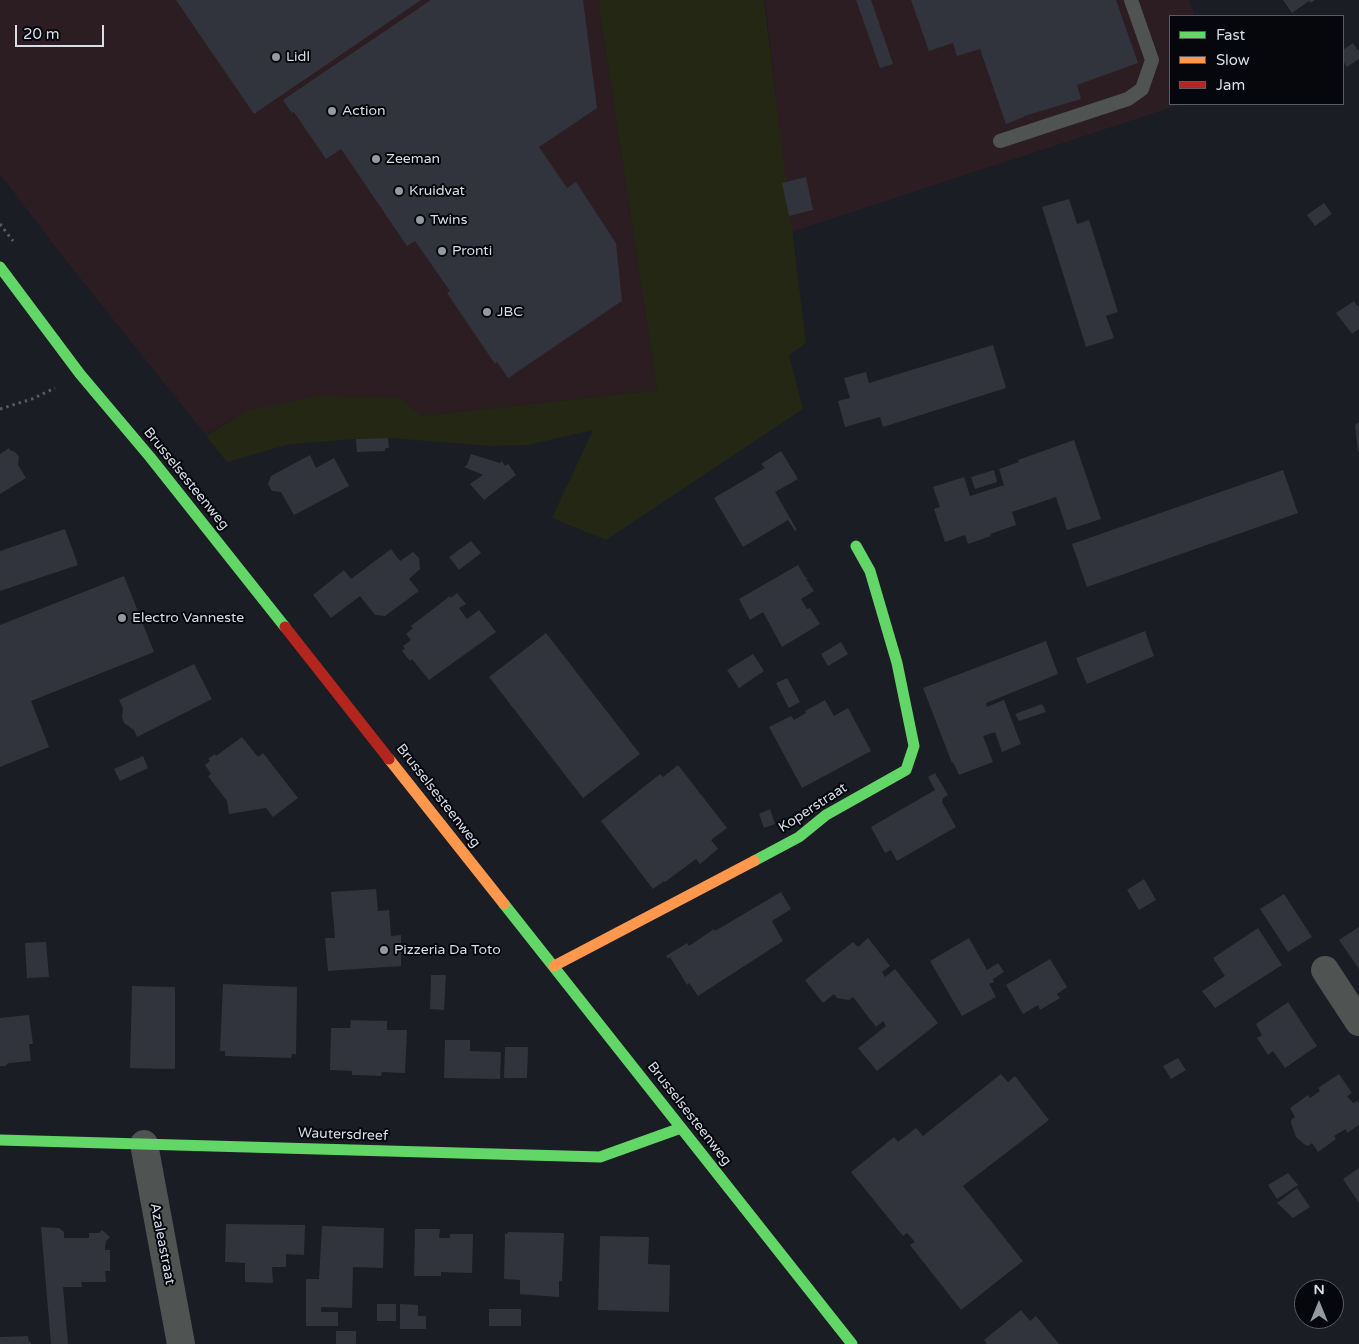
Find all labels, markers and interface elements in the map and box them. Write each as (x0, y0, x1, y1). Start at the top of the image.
scale bar (18, 15, 106, 47)
legend (1169, 15, 1344, 105)
text: 20 m (23, 25, 60, 43)
text: Fast (1216, 26, 1245, 44)
place label: Lidl (286, 49, 310, 65)
marker: Lidl (270, 51, 282, 63)
text: Slow (1216, 51, 1250, 69)
text: Jam (1216, 76, 1245, 94)
place label: Action (342, 103, 386, 119)
marker: Action (326, 105, 338, 117)
place label: Zeeman (386, 151, 440, 167)
marker: Zeeman (370, 153, 382, 165)
place label: Kruidvat (409, 183, 465, 199)
marker: Kruidvat (393, 185, 405, 197)
place label: Twins (430, 212, 467, 228)
marker: Twins (414, 214, 426, 226)
place label: Pronti (452, 243, 492, 259)
marker: Pronti (436, 245, 448, 257)
place label: JBC (497, 304, 523, 320)
marker: JBC (481, 306, 493, 318)
street label: Brusselsesteenweg (140, 424, 232, 534)
place label: Electro Vanneste (132, 610, 244, 626)
marker: Electro Vanneste (116, 612, 128, 624)
street label: Brusselsesteenweg (392, 741, 484, 851)
street label: Koperstraat (776, 780, 850, 836)
place label: Pizzeria Da Toto (394, 942, 501, 958)
marker: Pizzeria Da Toto (378, 944, 390, 956)
street label: Brusselsesteenweg (643, 1059, 735, 1169)
street label: Wautersdreef (298, 1125, 388, 1145)
street label: Azaleastraat (146, 1202, 178, 1286)
north arrow (1294, 1279, 1344, 1329)
text: N (1313, 1281, 1325, 1298)

